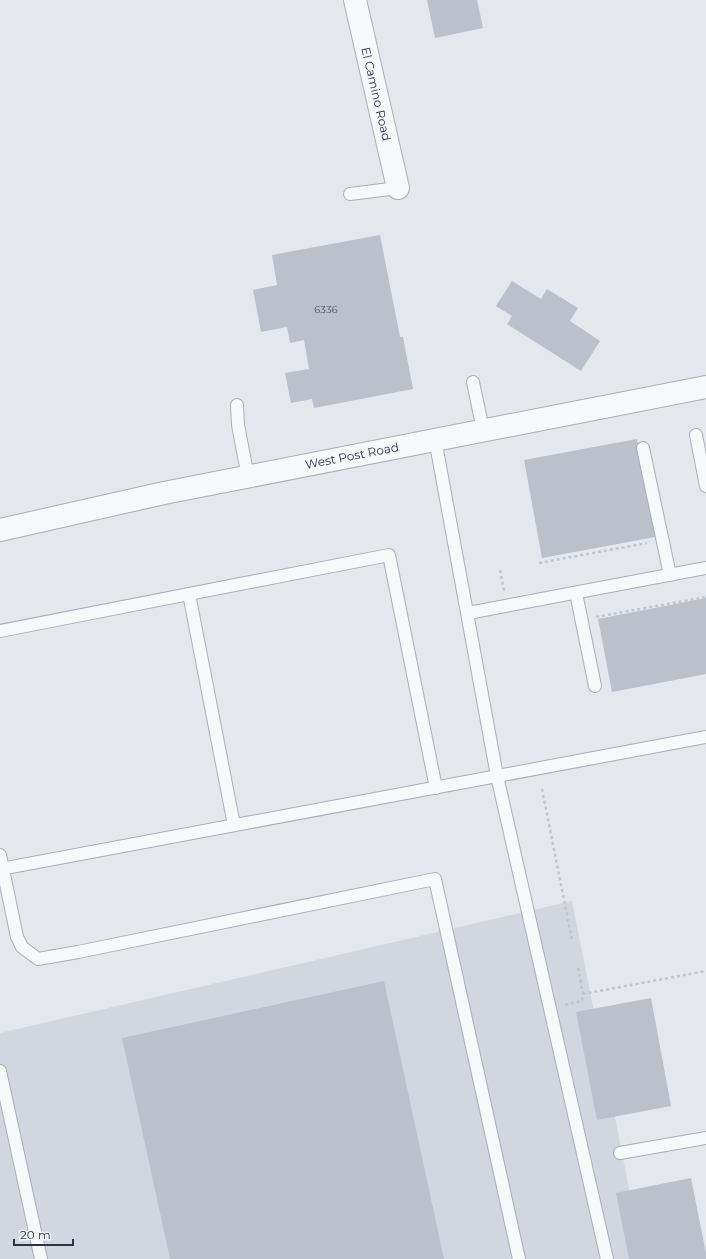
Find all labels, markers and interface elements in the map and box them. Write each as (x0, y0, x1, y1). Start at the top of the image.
street label: El Camino Road (358, 45, 395, 142)
house number: 6336 (314, 303, 338, 316)
street label: West Post Road (304, 439, 400, 472)
scale bar (14, 1221, 73, 1247)
text: 20 m (20, 1227, 51, 1242)

